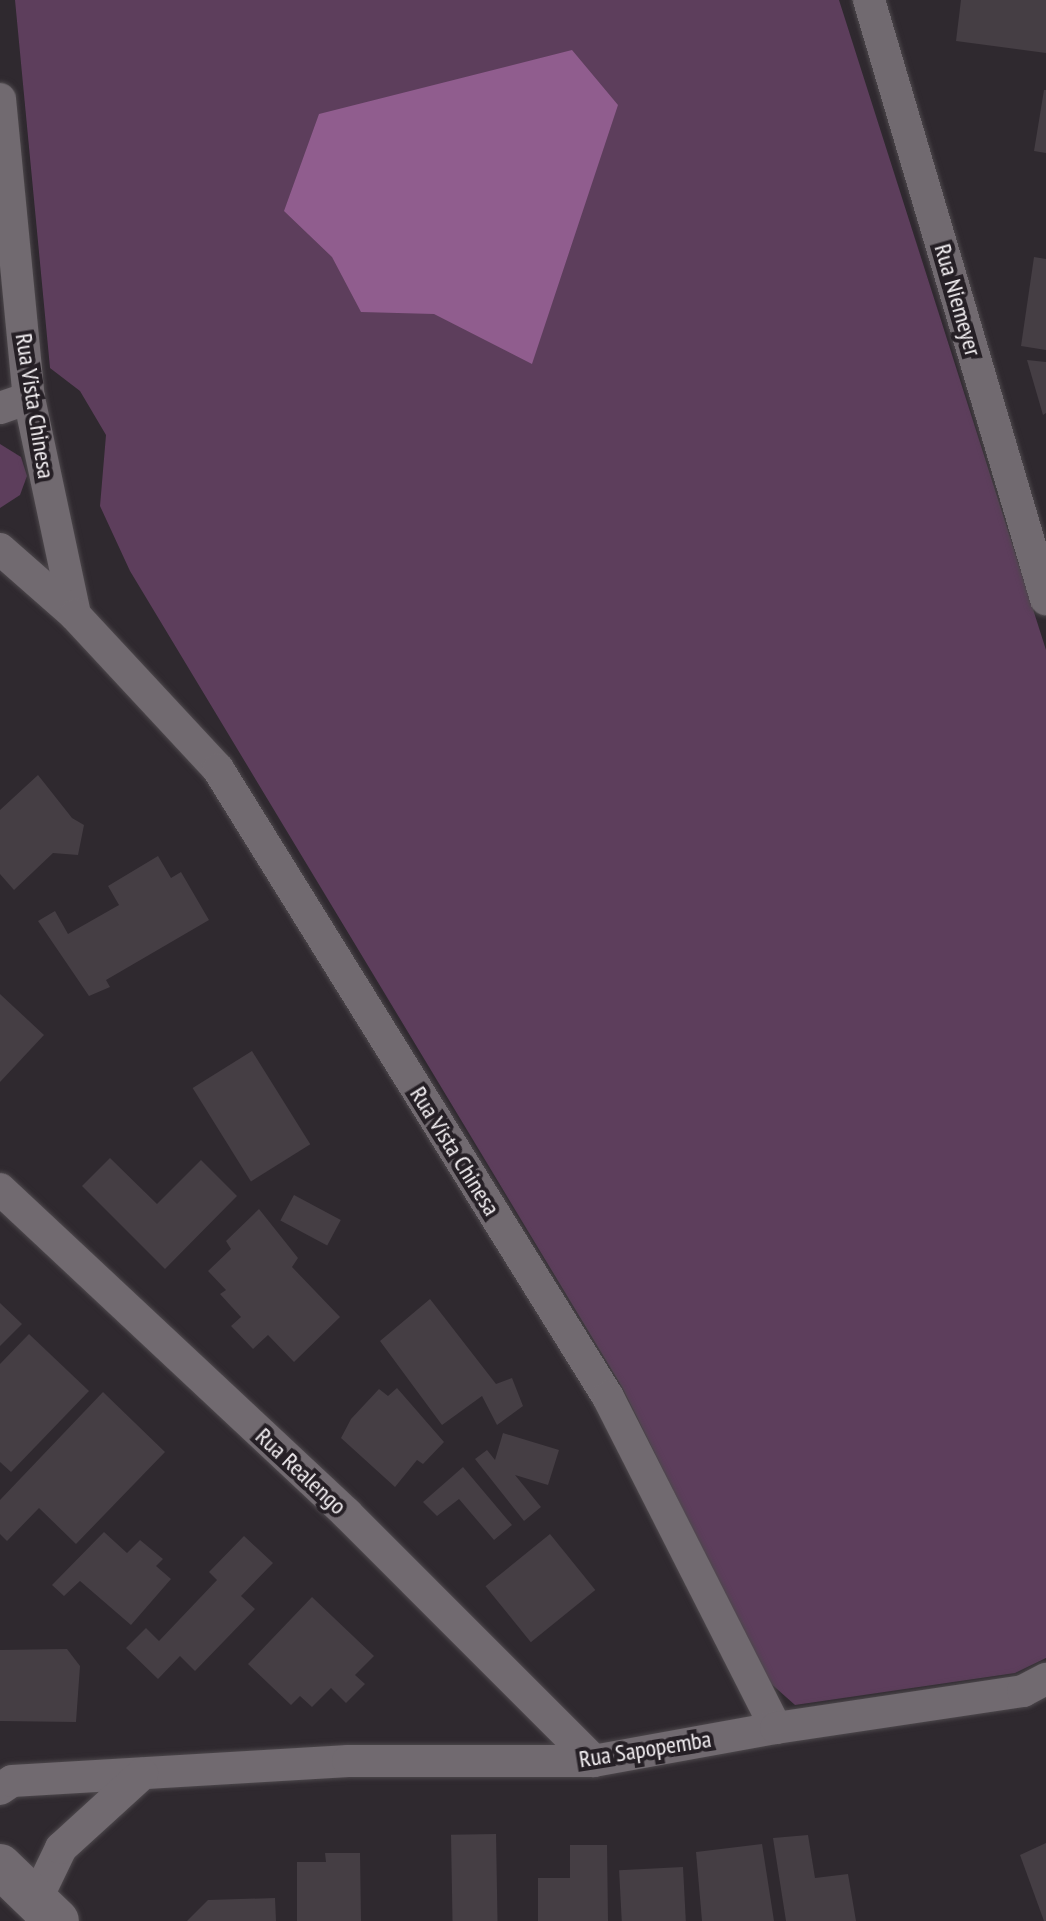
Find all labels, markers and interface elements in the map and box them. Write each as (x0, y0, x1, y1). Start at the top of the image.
street label: Rua Niemeyer (928, 241, 988, 359)
street label: Rua Vista Chinesa (9, 331, 61, 481)
street label: Rua Vista Chinesa (404, 1081, 506, 1221)
street label: Rua Realengo (250, 1422, 352, 1520)
street label: Rua Sapopemba (577, 1724, 713, 1774)

